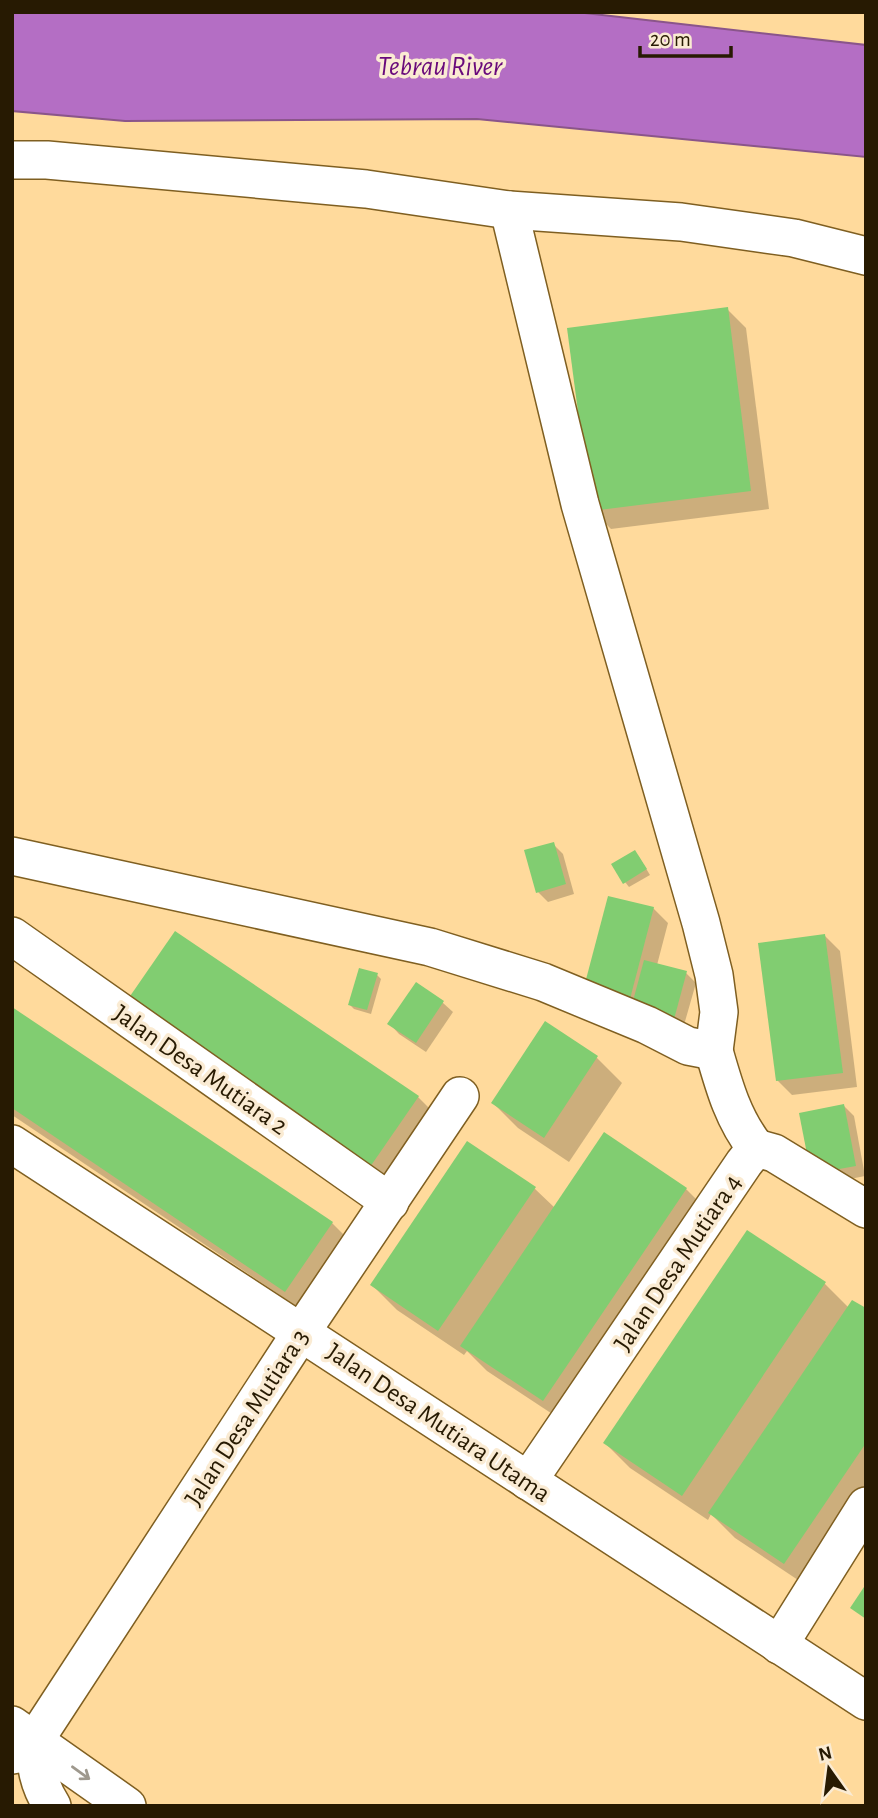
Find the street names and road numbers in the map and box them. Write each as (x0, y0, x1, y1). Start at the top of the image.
street label: Jalan Desa Mutiara 2 (109, 1000, 292, 1140)
street label: Jalan Desa Mutiara 4 (609, 1170, 746, 1356)
street label: Jalan Desa Mutiara 3 (180, 1325, 314, 1511)
street label: Jalan Desa Mutiara Utama (322, 1338, 555, 1507)

